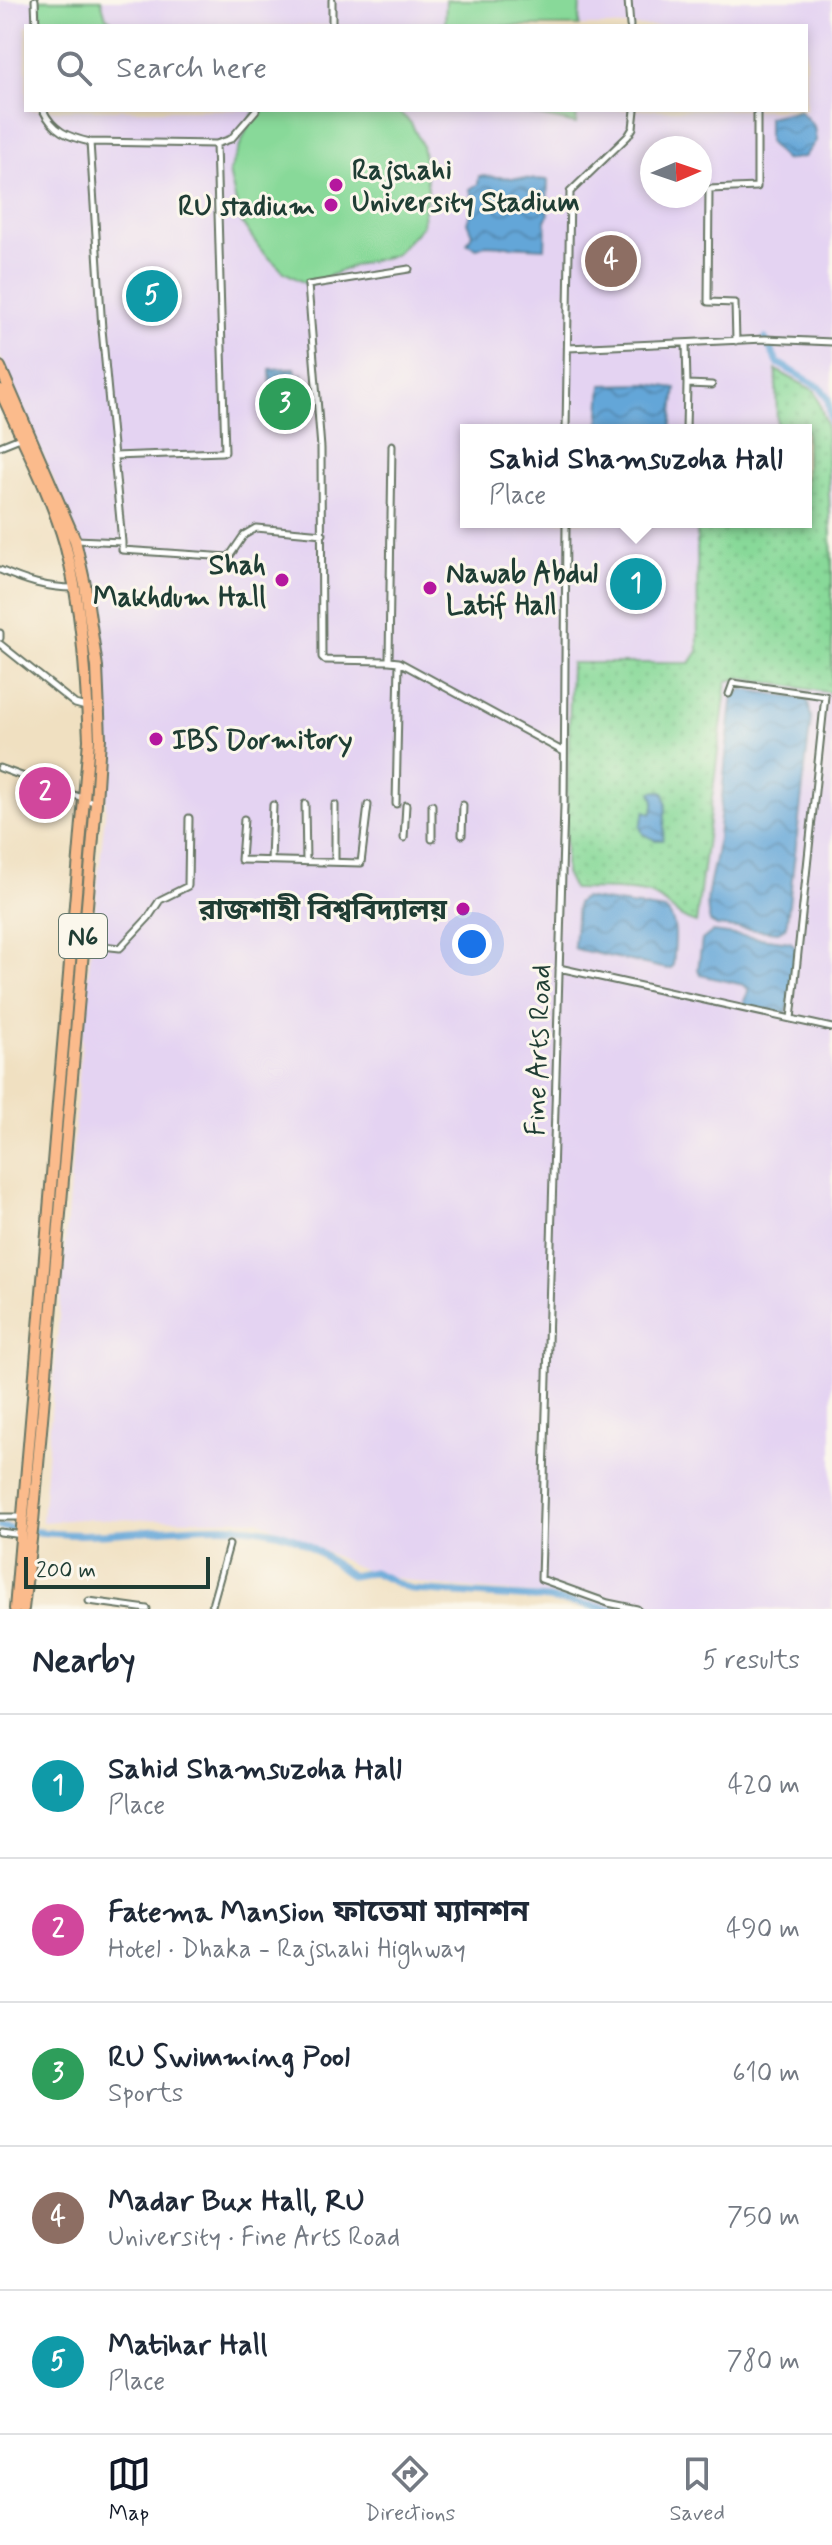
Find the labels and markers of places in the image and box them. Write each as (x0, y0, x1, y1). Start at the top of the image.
place label: Rajshahi University Stadium (352, 153, 580, 222)
marker: Rajshahi University Stadium (327, 176, 345, 194)
place label: RU stadium (178, 189, 315, 226)
marker: RU stadium (322, 196, 340, 214)
pin: 4 (585, 231, 637, 291)
pin: 5 (126, 266, 178, 326)
pin: 3 (259, 374, 311, 434)
place label: Shah Makhdum Hall (93, 548, 266, 617)
pin: 1 (610, 554, 662, 614)
place label: Nawab Abdul Latif Hall (446, 556, 598, 625)
marker: Shah Makhdum Hall (273, 571, 291, 589)
marker: Nawab Abdul Latif Hall (421, 579, 439, 597)
place label: IBS Dormitory (172, 723, 352, 760)
marker: IBS Dormitory (147, 730, 165, 748)
pin: 2 (19, 763, 71, 823)
place label: রাজশাহী বিশ্ববিদ্যালয় (198, 893, 448, 930)
marker: রাজশাহী বিশ্ববিদ্যালয় (454, 900, 472, 918)

